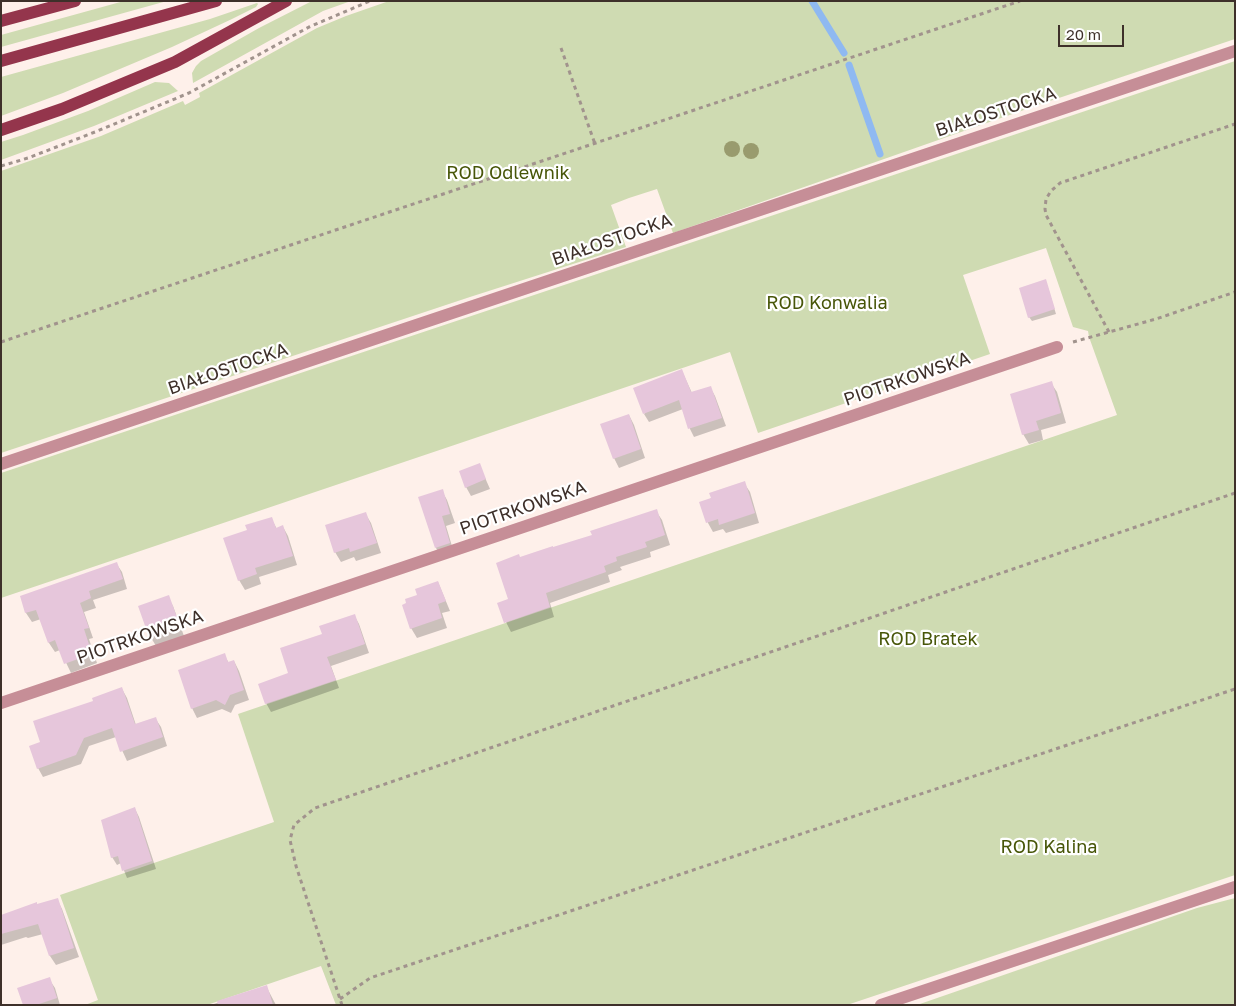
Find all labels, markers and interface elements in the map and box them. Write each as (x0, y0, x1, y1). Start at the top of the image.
scale bar (1061, 15, 1127, 47)
text: 20 m (1066, 25, 1101, 43)
street label: BIAŁOSTOCKA (933, 82, 1059, 142)
park label: ROD Odlewnik (446, 162, 570, 184)
street label: BIAŁOSTOCKA (549, 209, 675, 271)
park label: ROD Konwalia (766, 292, 888, 314)
street label: BIAŁOSTOCKA (165, 338, 291, 400)
street label: PIOTRKOWSKA (841, 347, 973, 411)
street label: PIOTRKOWSKA (457, 476, 589, 540)
street label: PIOTRKOWSKA (74, 605, 206, 669)
park label: ROD Bratek (878, 628, 978, 650)
park label: ROD Kalina (1001, 836, 1097, 858)

